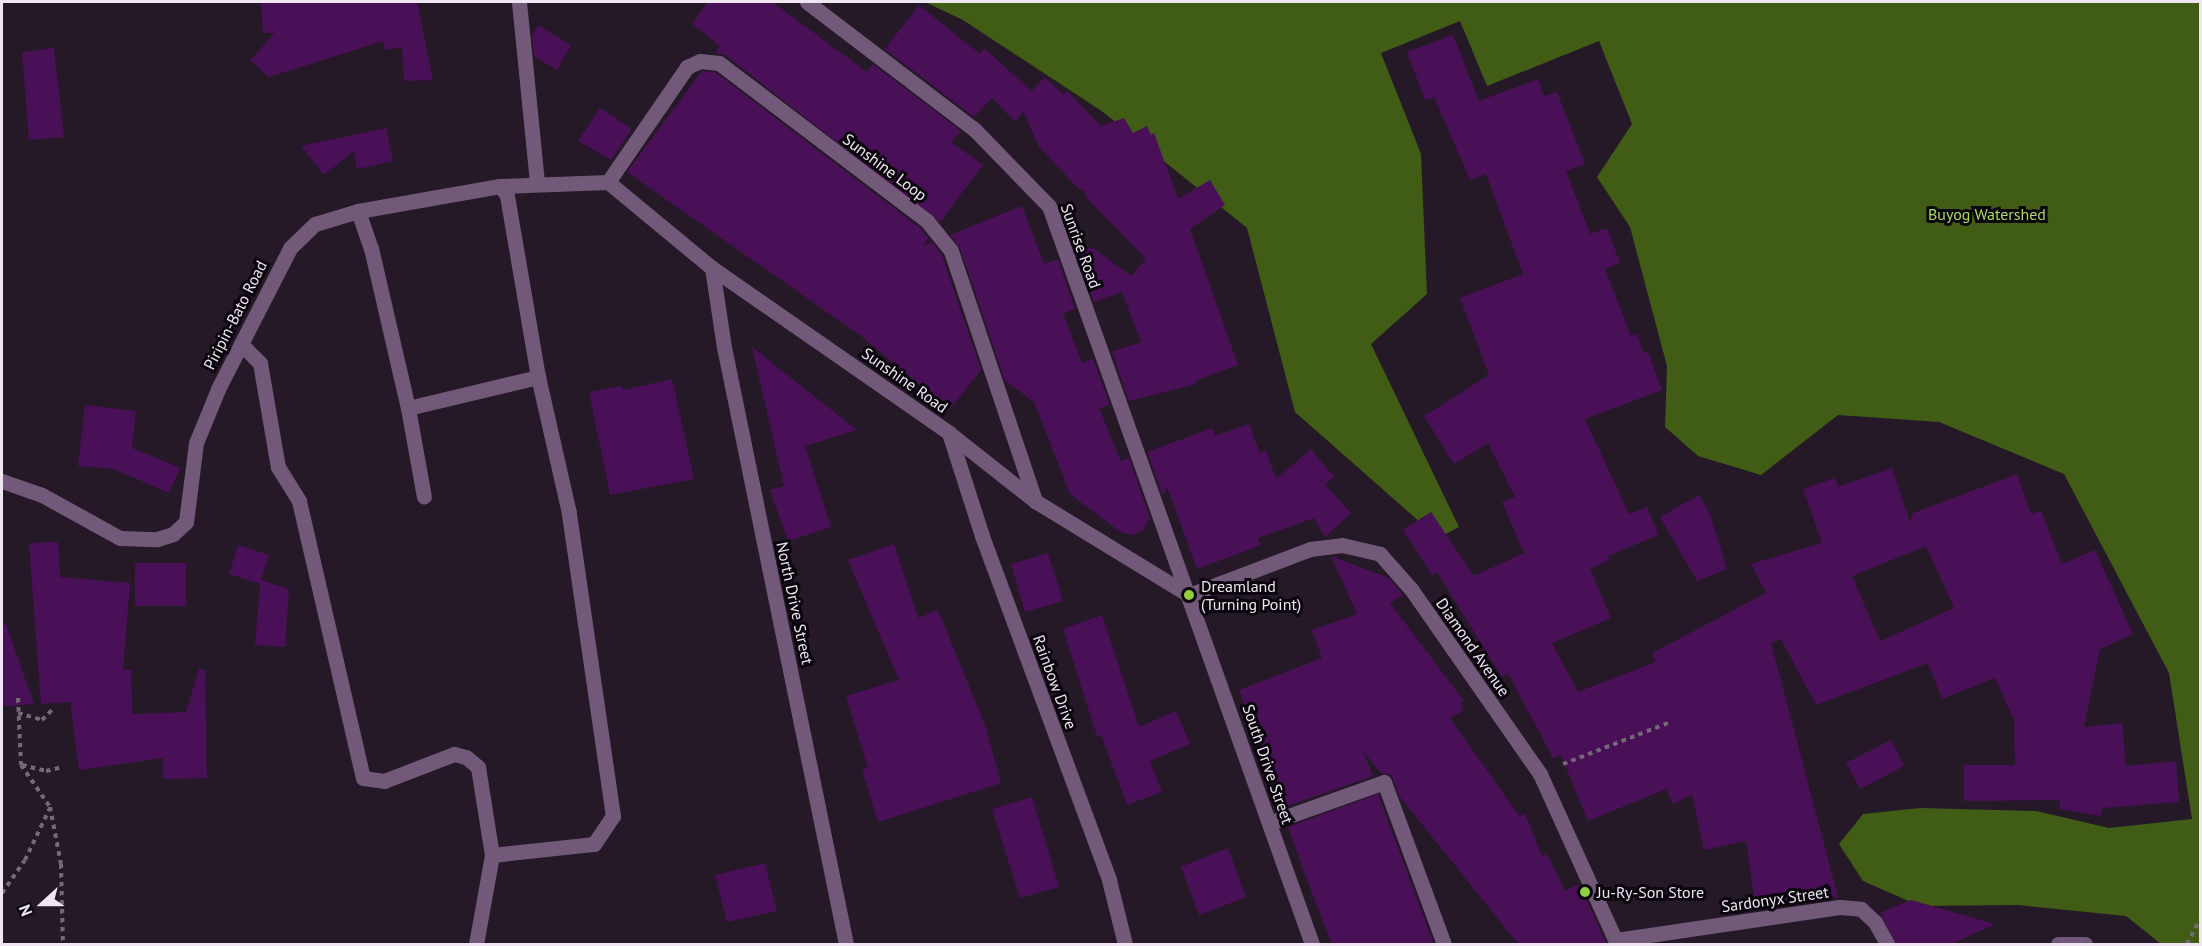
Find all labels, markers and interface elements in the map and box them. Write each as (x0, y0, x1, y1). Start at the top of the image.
street label: Sunshine Loop (839, 129, 931, 205)
street label: Sunrise Road (1057, 201, 1105, 291)
park label: Buyog Watershed (1928, 204, 2046, 224)
street label: Piripin-Bato Road (199, 257, 271, 373)
street label: Sunshine Road (858, 343, 952, 417)
street label: North Drive Street (773, 540, 817, 666)
place label: Dreamland (Turning Point) (1201, 576, 1301, 614)
marker: Dreamland (Turning Point) (1182, 588, 1196, 602)
street label: Diamond Avenue (1432, 594, 1514, 700)
street label: Rainbow Drive (1029, 632, 1081, 732)
street label: South Drive Street (1239, 702, 1297, 826)
north arrow (12, 874, 72, 934)
place label: Ju-Ry-Son Store (1597, 882, 1704, 902)
street label: Sardonyx Street (1720, 882, 1830, 916)
marker: Ju-Ry-Son Store (1578, 885, 1592, 899)
text: N (14, 902, 36, 919)

